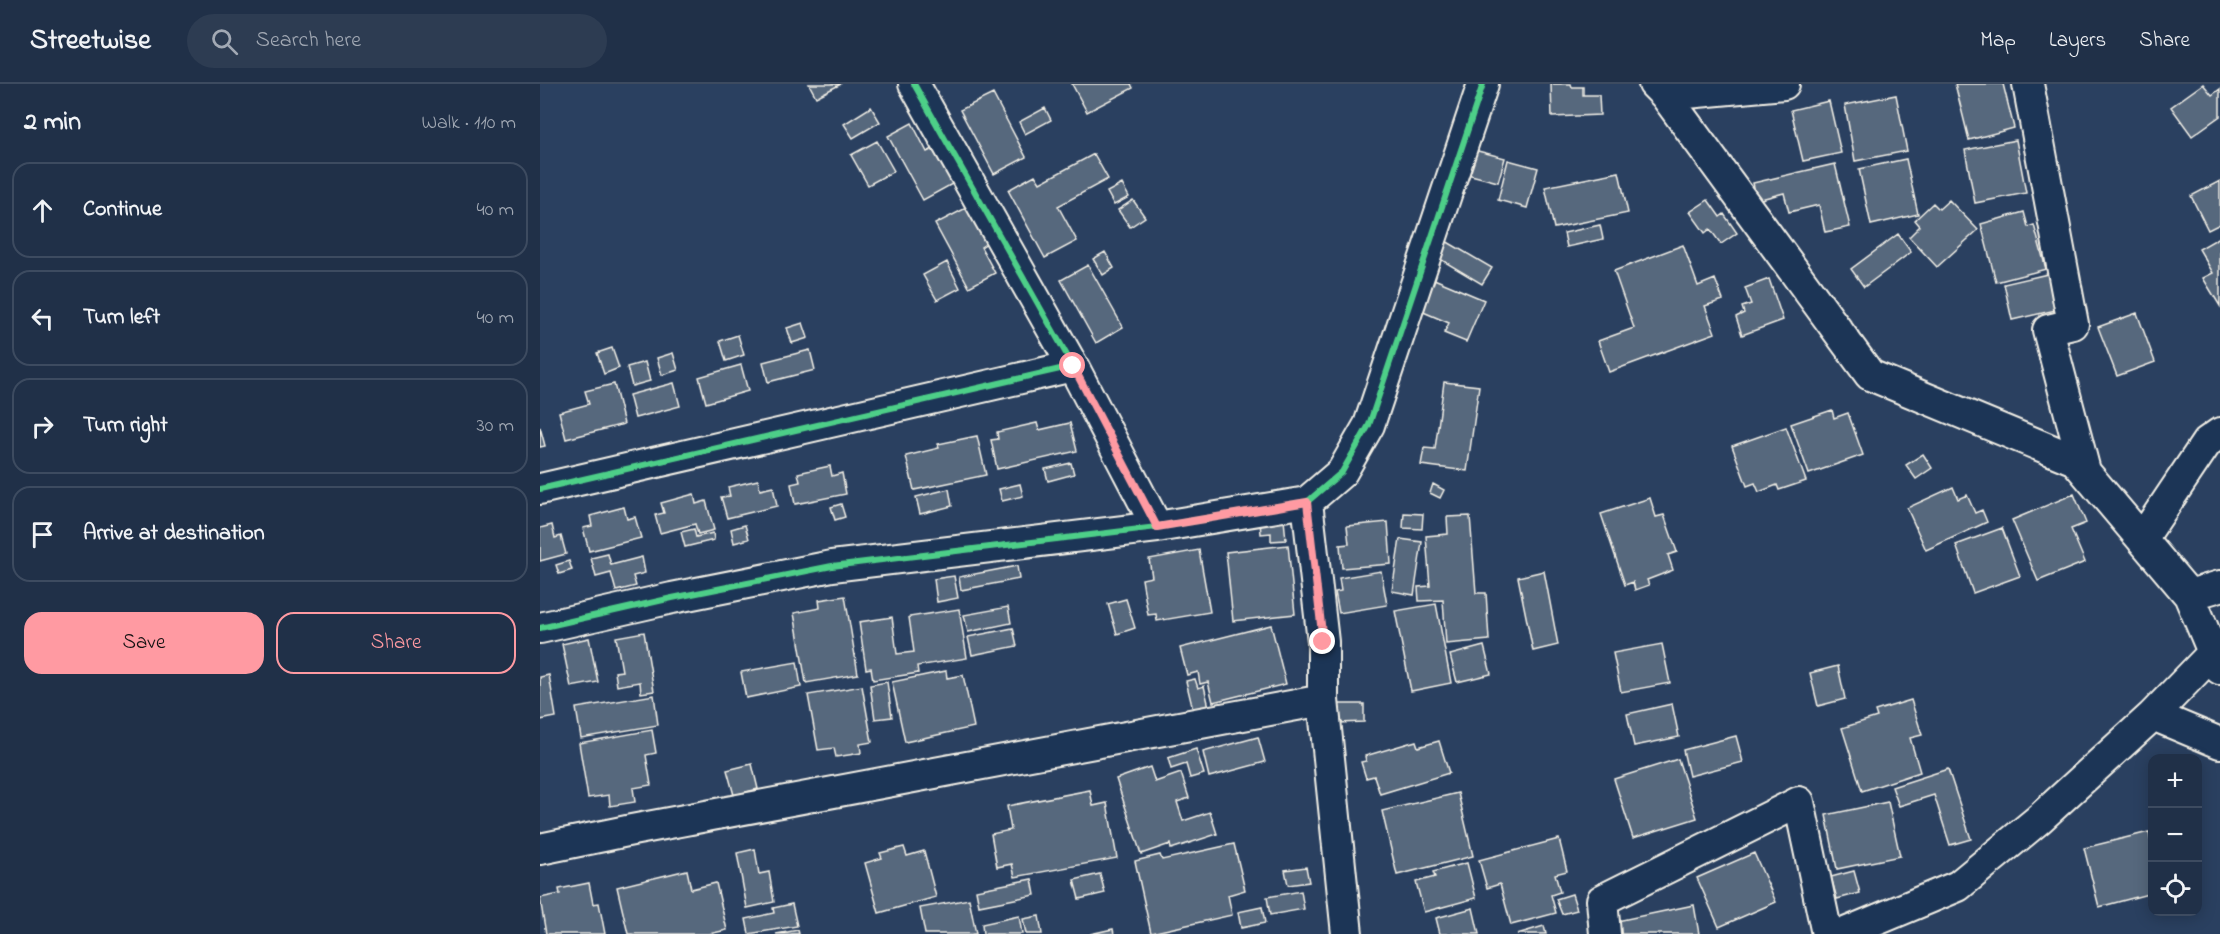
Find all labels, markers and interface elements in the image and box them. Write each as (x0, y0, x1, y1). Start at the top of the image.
search box (187, 14, 607, 68)
text: Streetwise (30, 21, 151, 62)
icon: search (208, 25, 241, 58)
text: Search here (256, 25, 361, 57)
text: Map (1980, 26, 2016, 56)
text: Layers (2049, 26, 2106, 56)
text: Share (2139, 26, 2190, 56)
text: 2 min (24, 104, 81, 142)
text: Walk · 110 m (421, 109, 516, 138)
icon: ahead (26, 194, 59, 227)
text: Continue (83, 194, 162, 226)
text: 40 m (477, 196, 514, 225)
icon: left (26, 302, 59, 335)
text: Turn left (83, 302, 160, 334)
text: 40 m (477, 304, 514, 333)
route start (1059, 352, 1085, 378)
icon: right (26, 410, 59, 443)
text: Turn right (83, 410, 168, 442)
text: 30 m (477, 412, 514, 441)
icon: arrive (26, 518, 59, 551)
text: Arrive at destination (83, 518, 265, 550)
button: Save (24, 612, 264, 674)
button: Share (276, 612, 516, 674)
route end (1309, 628, 1335, 654)
map controls (2148, 754, 2202, 916)
button: + (2148, 754, 2202, 808)
button: − (2148, 808, 2202, 862)
button: locate (2148, 862, 2202, 916)

